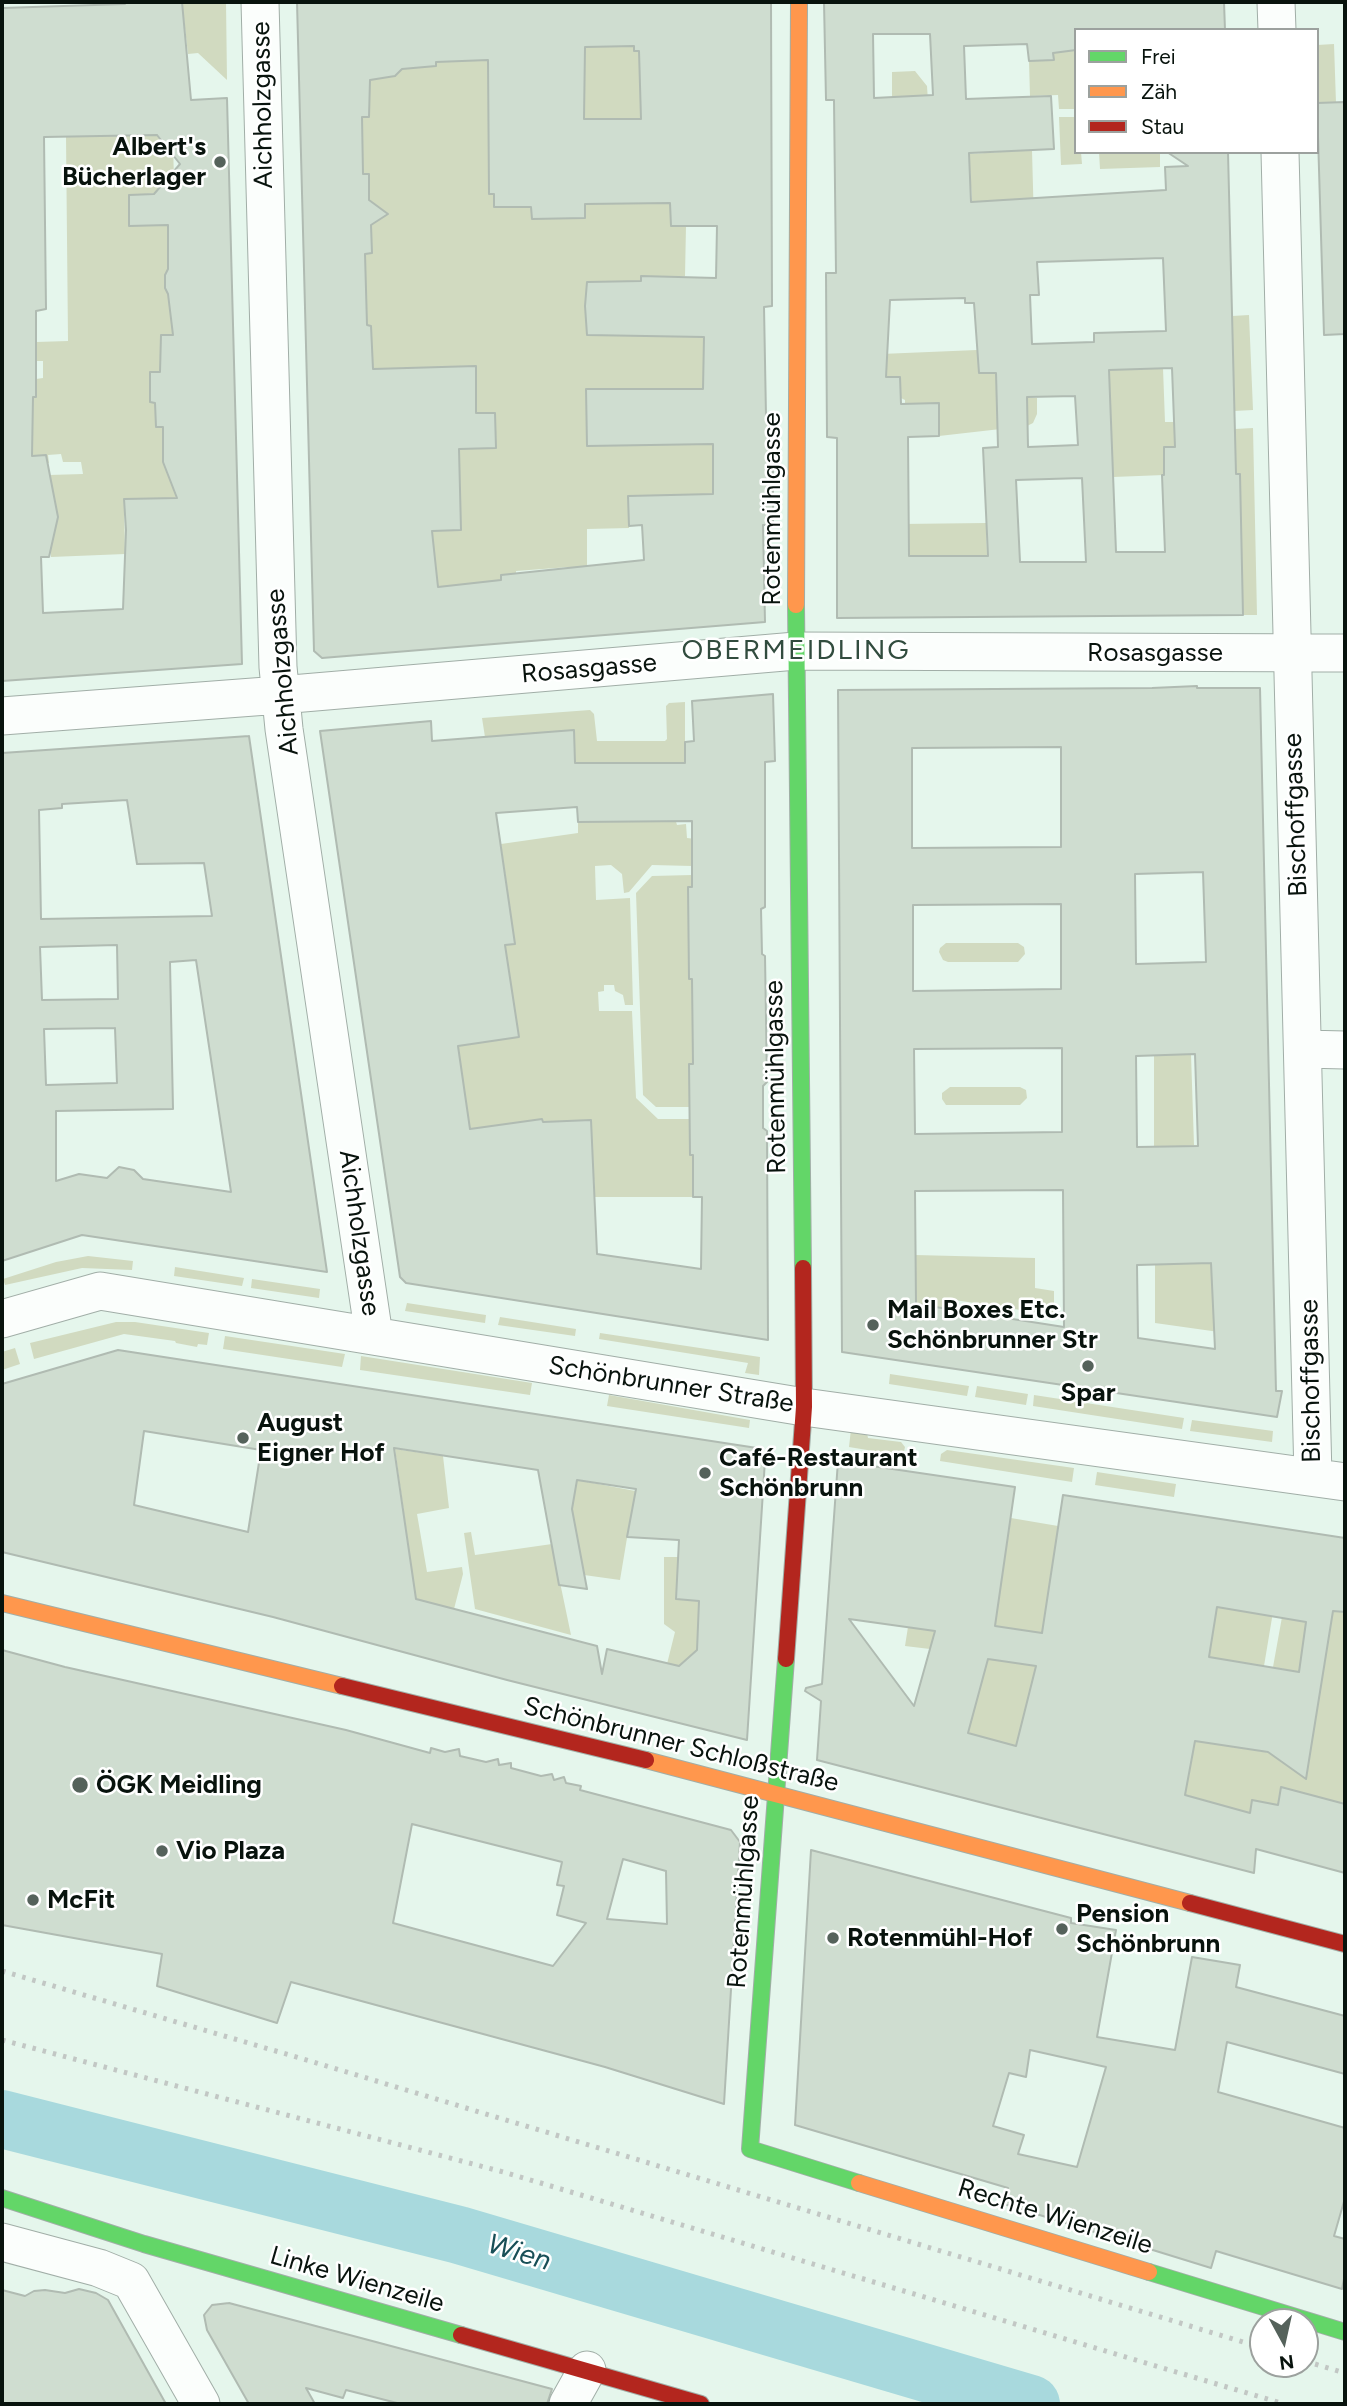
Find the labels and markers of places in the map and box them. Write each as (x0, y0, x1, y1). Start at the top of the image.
place label: Albert's Bücherlager (62, 131, 206, 192)
marker: Albert's Bücherlager (212, 154, 228, 170)
place label: Mail Boxes Etc. Schönbrunner Str (887, 1294, 1098, 1356)
marker: Mail Boxes Etc. Schönbrunner Str (865, 1317, 881, 1333)
marker: Spar (1080, 1358, 1096, 1374)
place label: Spar (1060, 1377, 1116, 1409)
place label: August Eigner Hof (257, 1407, 385, 1468)
marker: August Eigner Hof (235, 1430, 251, 1446)
place label: Café-Restaurant Schönbrunn (719, 1442, 918, 1504)
marker: Café-Restaurant Schönbrunn (697, 1465, 713, 1481)
place label: ÖGK Meidling (96, 1769, 262, 1801)
marker: ÖGK Meidling (70, 1775, 90, 1795)
place label: Vio Plaza (176, 1835, 285, 1867)
marker: Vio Plaza (154, 1843, 170, 1859)
place label: McFit (47, 1884, 115, 1916)
marker: McFit (25, 1892, 41, 1908)
place label: Pension Schönbrunn (1076, 1898, 1220, 1960)
marker: Pension Schönbrunn (1054, 1921, 1070, 1937)
place label: Rotenmühl-Hof (847, 1922, 1032, 1954)
marker: Rotenmühl-Hof (825, 1930, 841, 1946)

